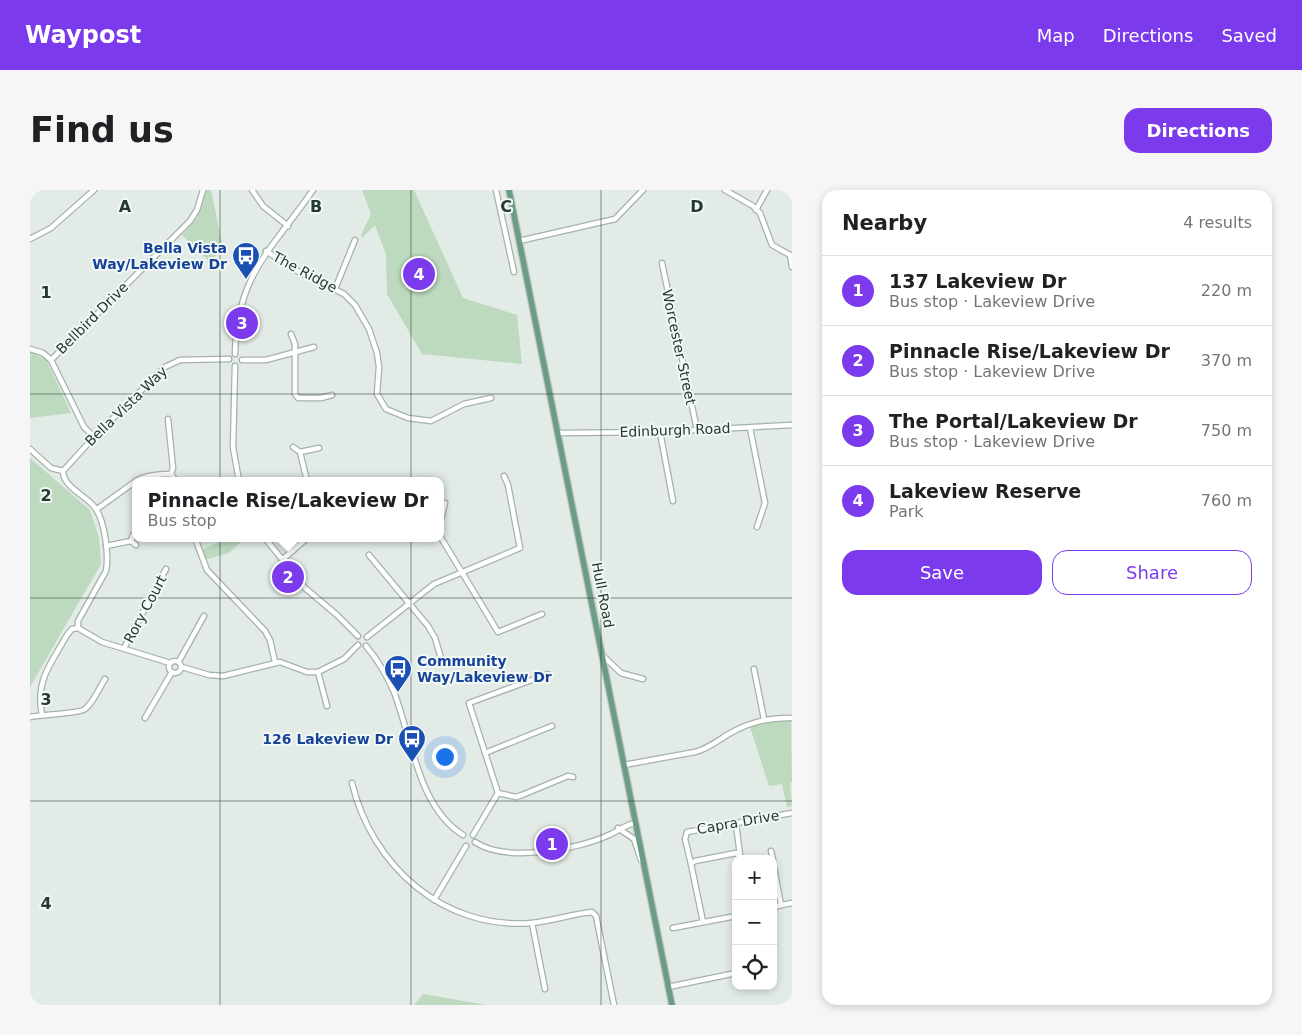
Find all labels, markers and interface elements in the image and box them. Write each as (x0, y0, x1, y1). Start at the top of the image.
text: Waypost (25, 21, 141, 49)
text: Map (1037, 25, 1075, 46)
text: Directions (1103, 25, 1193, 46)
text: Saved (1221, 25, 1277, 46)
button: Directions (1124, 108, 1272, 153)
text: Find us (30, 110, 174, 150)
text: A (119, 197, 132, 216)
text: B (310, 197, 322, 216)
text: C (500, 197, 512, 216)
text: D (690, 197, 704, 216)
text: Nearby (842, 211, 927, 235)
text: 4 results (1183, 213, 1252, 232)
place label: Bella Vista Way/Lakeview Dr (92, 240, 227, 272)
bus stop icon: Bella Vista Way/Lakeview Dr (231, 241, 261, 280)
street label: The Ridge (269, 248, 340, 296)
pin: 4 (403, 255, 435, 293)
text: 137 Lakeview Dr (889, 270, 1066, 292)
street label: Bellbird Drive (53, 279, 131, 357)
text: 1 (852, 281, 864, 300)
text: 220 m (1201, 281, 1252, 300)
text: 1 (40, 283, 52, 302)
street label: Worcester Street (659, 288, 699, 407)
text: Bus stop · Lakeview Drive (889, 292, 1095, 311)
pin: 3 (226, 304, 258, 342)
text: Pinnacle Rise/Lakeview Dr (889, 340, 1170, 362)
text: 2 (852, 351, 864, 370)
text: 370 m (1201, 351, 1252, 370)
text: Bus stop · Lakeview Drive (889, 362, 1095, 381)
street label: Bella Vista Way (82, 363, 170, 449)
text: The Portal/Lakeview Dr (889, 410, 1138, 432)
street label: Edinburgh Road (619, 420, 731, 440)
text: 3 (852, 421, 864, 440)
text: 750 m (1201, 421, 1252, 440)
text: Bus stop · Lakeview Drive (889, 432, 1095, 451)
popup (132, 477, 444, 542)
text: Lakeview Reserve (889, 480, 1081, 502)
text: 2 (40, 486, 52, 505)
text: Pinnacle Rise/Lakeview Dr (148, 489, 428, 511)
text: 4 (852, 491, 864, 510)
text: 760 m (1201, 491, 1252, 510)
text: Park (889, 502, 924, 521)
text: Bus stop (148, 511, 217, 530)
button: Save (842, 550, 1042, 595)
button: Share (1052, 550, 1252, 595)
pin: 2 (272, 558, 304, 596)
street label: Hull Road (589, 561, 617, 629)
street label: Rory Court (120, 572, 170, 646)
place label: Community Way/Lakeview Dr (417, 653, 552, 685)
bus stop icon: Community Way/Lakeview Dr (383, 654, 413, 693)
text: 3 (40, 690, 52, 709)
bus stop icon: 126 Lakeview Dr (397, 724, 427, 763)
place label: 126 Lakeview Dr (262, 731, 393, 747)
your location (432, 744, 458, 770)
street label: Capra Drive (696, 807, 780, 837)
pin: 1 (536, 825, 568, 863)
map controls (732, 855, 777, 990)
button: + (732, 855, 777, 900)
text: 4 (40, 894, 52, 913)
button: − (732, 900, 777, 945)
button: locate (732, 945, 777, 990)

